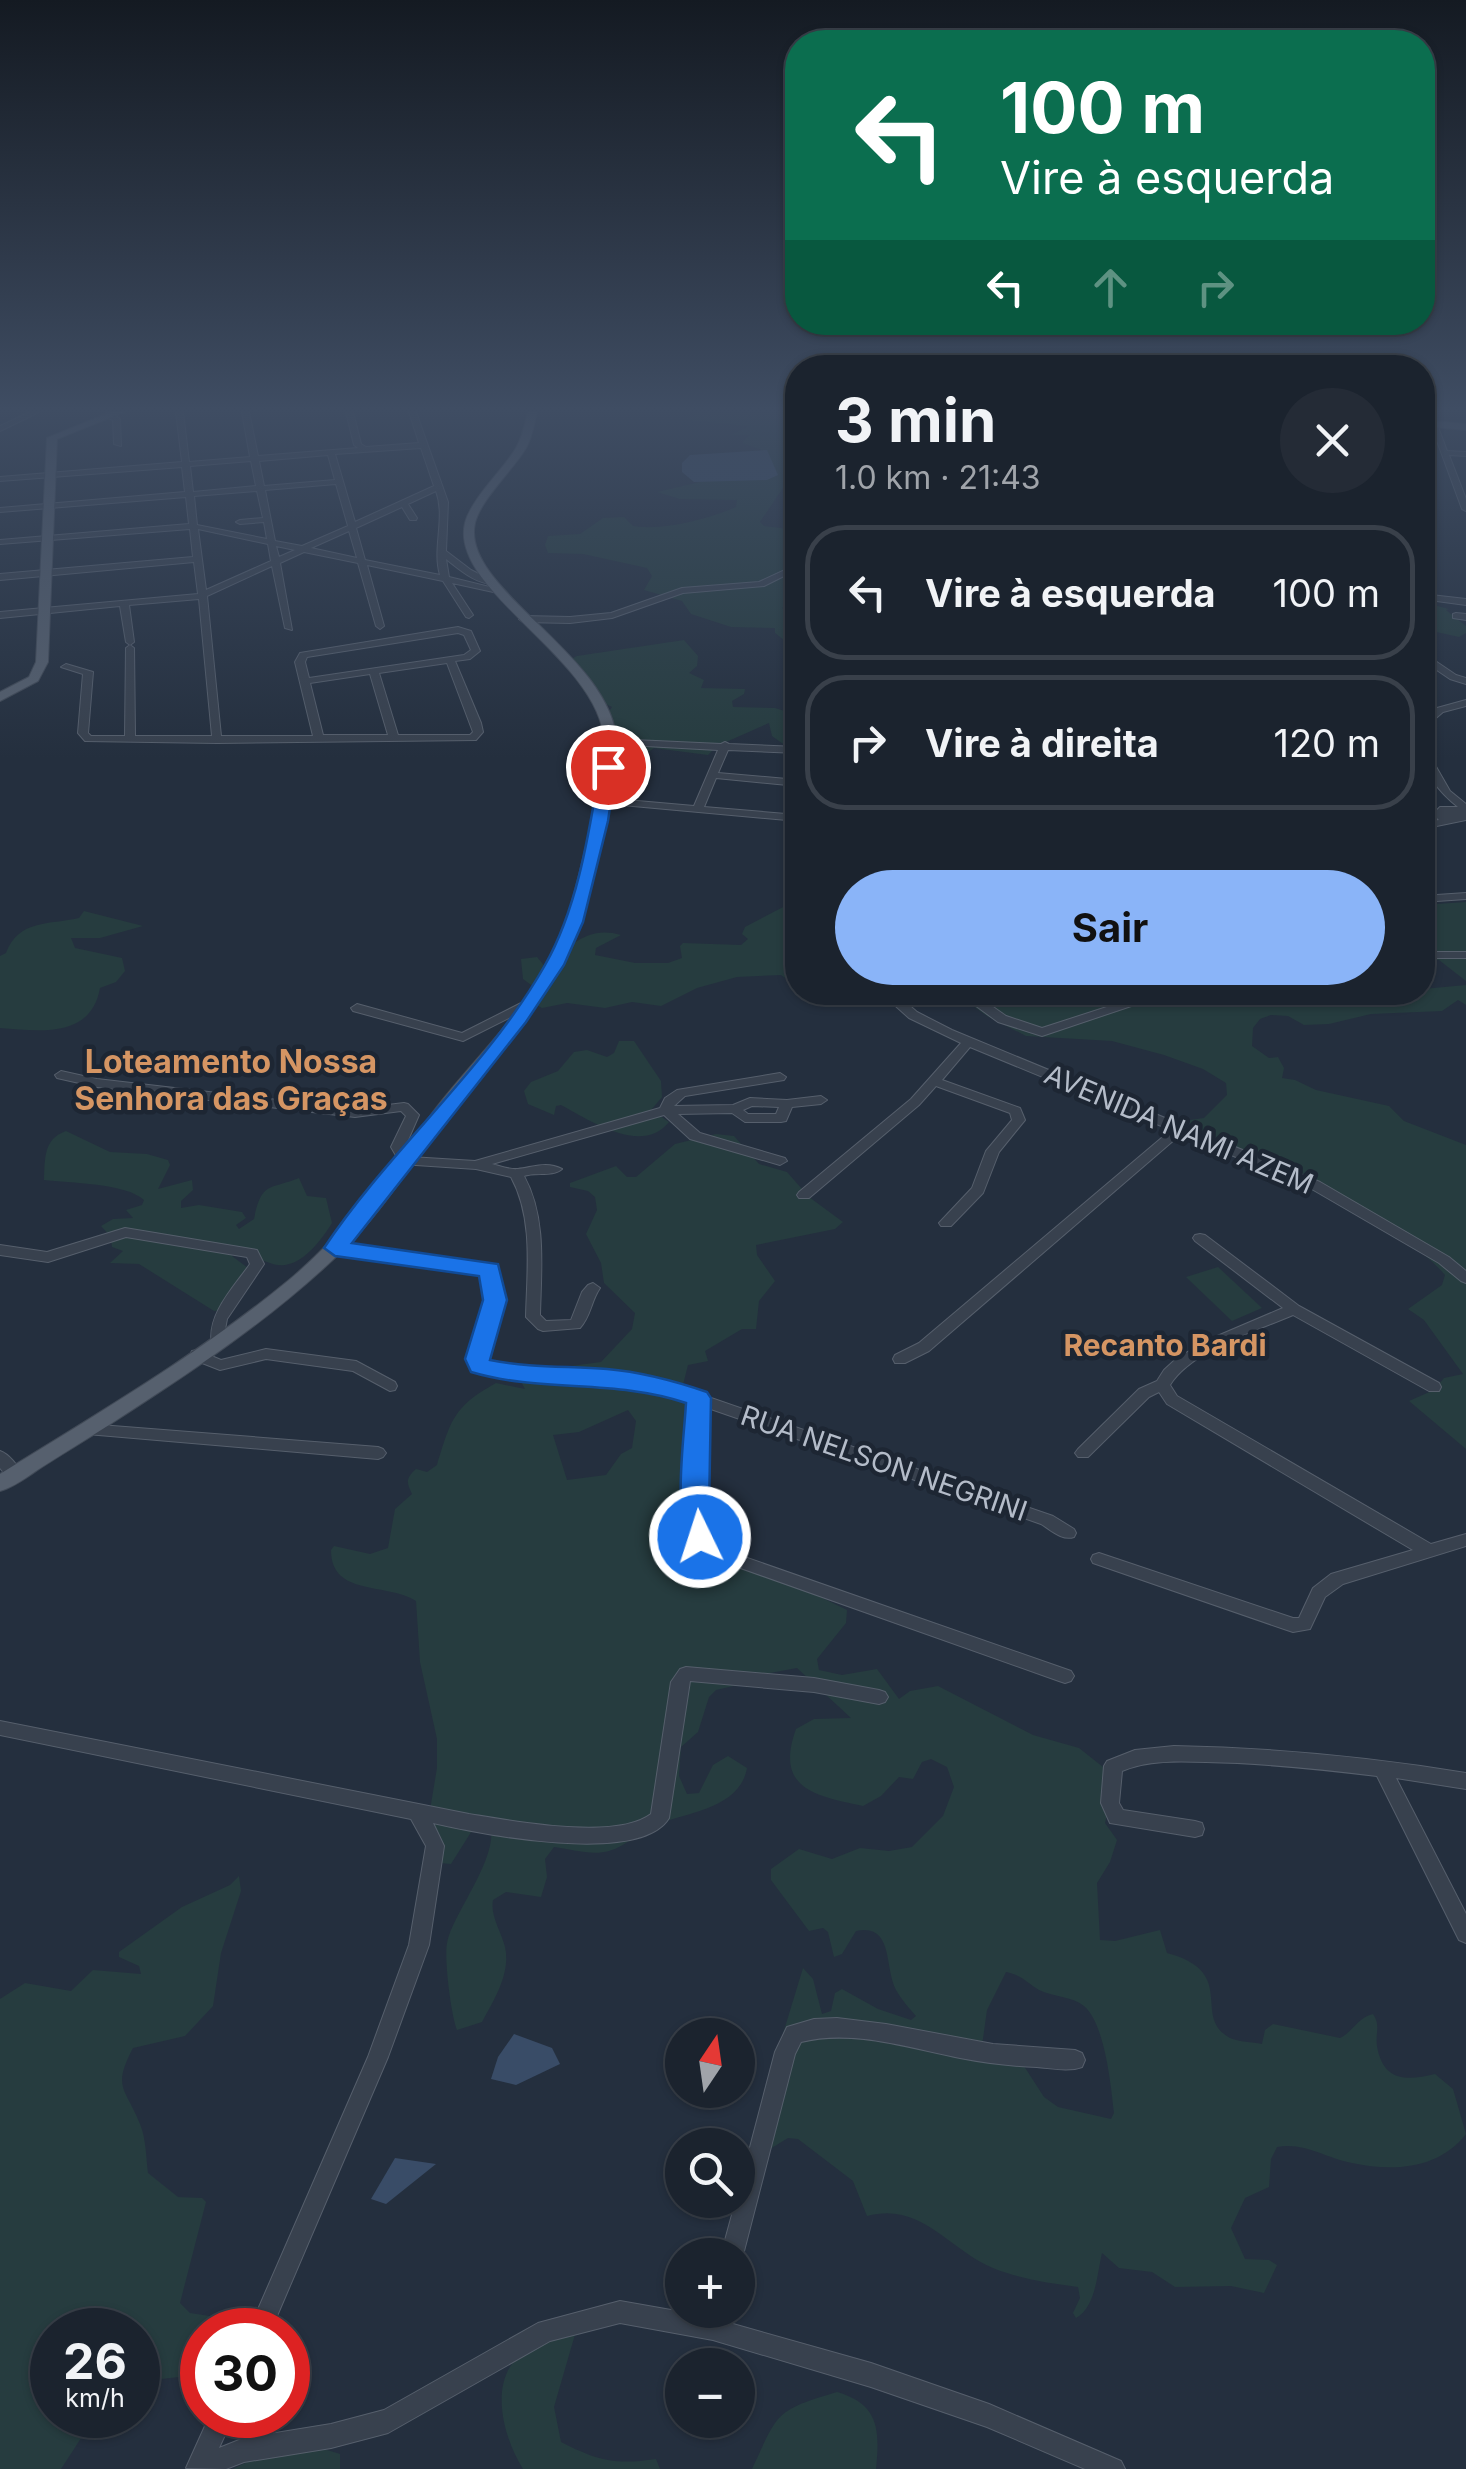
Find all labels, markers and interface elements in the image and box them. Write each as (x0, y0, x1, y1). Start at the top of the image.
text: 100 m (1000, 65, 1205, 150)
icon: left (835, 70, 965, 200)
text: Vire à esquerda (1000, 150, 1334, 205)
icon: left (978, 260, 1033, 315)
icon: ahead (1083, 260, 1138, 315)
icon: right (1188, 260, 1243, 315)
text: 3 min (835, 384, 996, 456)
button: close (1280, 388, 1385, 493)
text: 1.0 km · 21:43 (835, 458, 1041, 497)
icon: left (840, 565, 895, 620)
text: Vire à esquerda (925, 570, 1216, 616)
text: 100 m (1273, 570, 1380, 616)
icon: right (840, 715, 895, 770)
text: Vire à direita (925, 720, 1159, 766)
text: 120 m (1273, 720, 1380, 766)
pin (566, 725, 651, 810)
icon: arrive (581, 740, 636, 795)
button: Sair (835, 870, 1385, 985)
district label: Loteamento Nossa Senhora das Graças (74, 1042, 388, 1118)
street label: AVENIDA NAMI AZEM (1039, 1057, 1319, 1201)
district label: Recanto Bardi (1063, 1327, 1267, 1363)
street label: RUA NELSON NEGRINI (736, 1398, 1032, 1528)
position arrow (648, 1485, 752, 1589)
north arrow (665, 2018, 755, 2108)
map controls (665, 2018, 755, 2438)
button: search (665, 2128, 755, 2218)
button: + (665, 2238, 755, 2328)
speed limit sign: 30 (180, 2308, 310, 2438)
text: 26 (63, 2331, 127, 2391)
button: − (665, 2348, 755, 2438)
text: km/h (65, 2383, 125, 2413)

